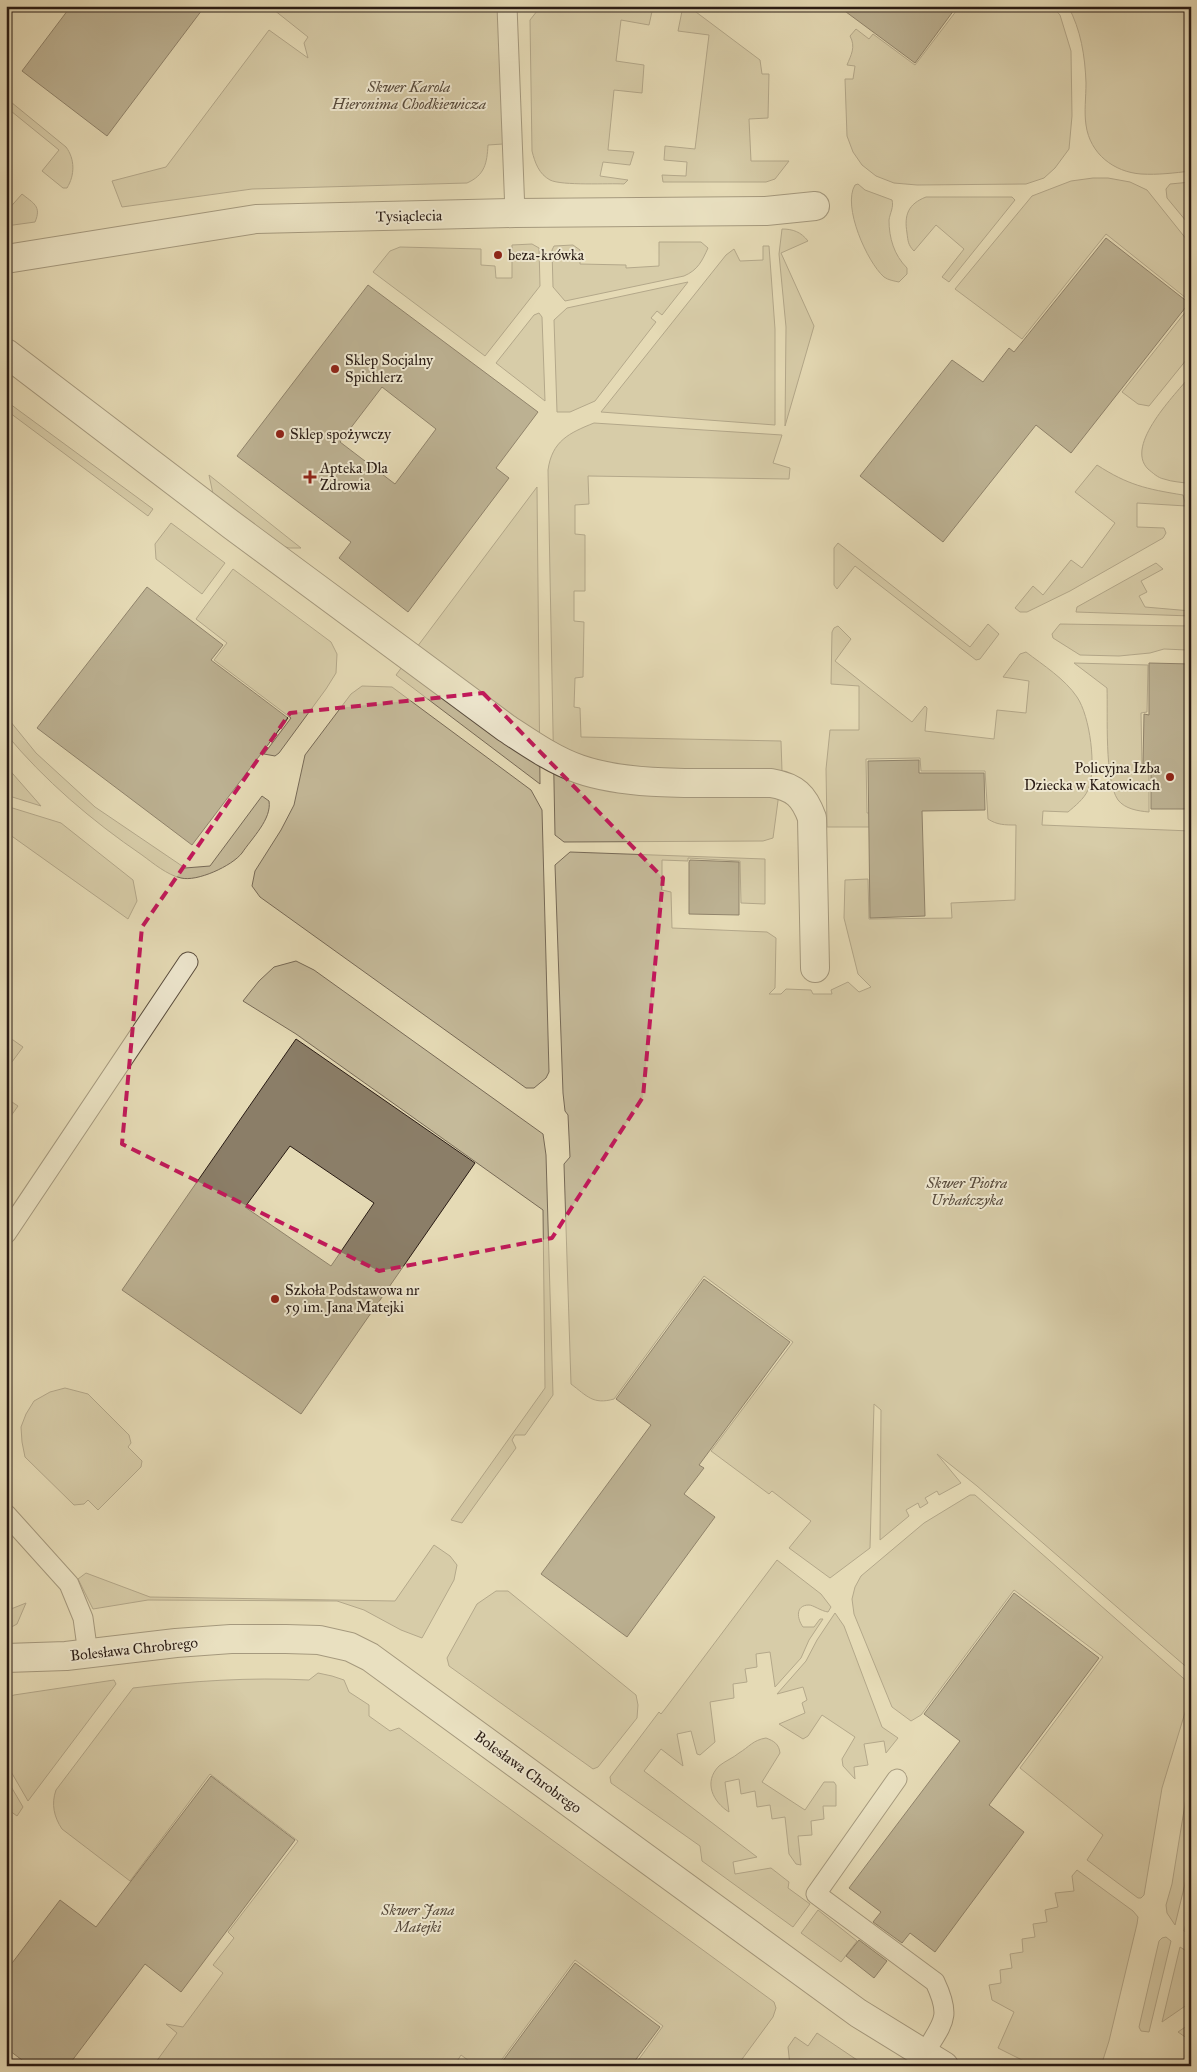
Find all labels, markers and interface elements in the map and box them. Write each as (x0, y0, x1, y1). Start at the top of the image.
park label: Skwer Karola Hieronima Chodkiewicza (331, 78, 486, 113)
street label: Tysiąclecia (376, 206, 443, 226)
place label: beza-krówka (508, 246, 585, 264)
marker: beza-krówka (492, 249, 504, 261)
place label: Sklep Socjalny Spichlerz (345, 351, 434, 386)
marker: Sklep Socjalny Spichlerz (329, 363, 341, 375)
place label: Sklep spożywczy (290, 425, 392, 443)
marker: Sklep spożywczy (274, 428, 286, 440)
place label: Apteka Dla Zdrowia (319, 459, 389, 494)
marker: Apteka Dla Zdrowia (304, 471, 316, 483)
place label: Policyjna Izba Dziecka w Katowicach (1024, 759, 1161, 794)
marker: Policyjna Izba Dziecka w Katowicach (1164, 771, 1176, 783)
park label: Skwer Piotra Urbańczyka (926, 1174, 1007, 1209)
place label: Szkoła Podstawowa nr 59 im. Jana Matejki (285, 1281, 420, 1317)
marker: Szkoła Podstawowa nr 59 im. Jana Matejki (269, 1293, 281, 1305)
street label: Bolesława Chrobrego (69, 1633, 199, 1665)
street label: Bolesława Chrobrego (471, 1727, 585, 1817)
park label: Skwer Jana Matejki (380, 1901, 455, 1936)

